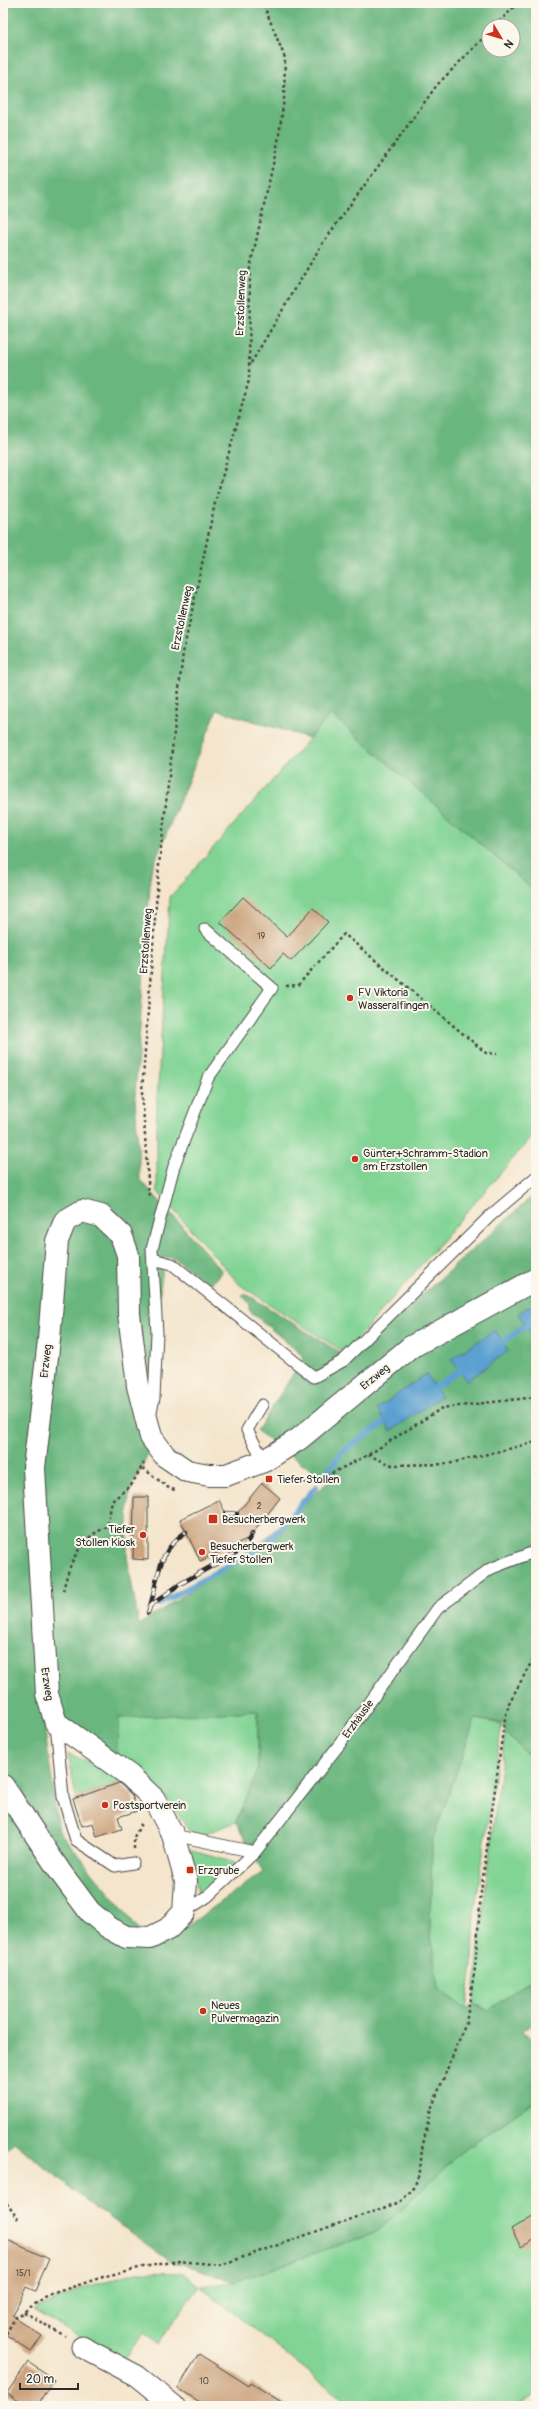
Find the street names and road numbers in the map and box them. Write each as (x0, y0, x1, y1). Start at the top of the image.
street label: Erzstollenweg (233, 269, 249, 336)
street label: Erzstollenweg (169, 584, 195, 651)
street label: Erzstollenweg (137, 907, 155, 974)
street label: Erzweg (37, 1343, 55, 1379)
street label: Erzweg (358, 1361, 393, 1393)
street label: Erzweg (38, 1666, 56, 1702)
street label: Erzhäusle (340, 1697, 377, 1741)

